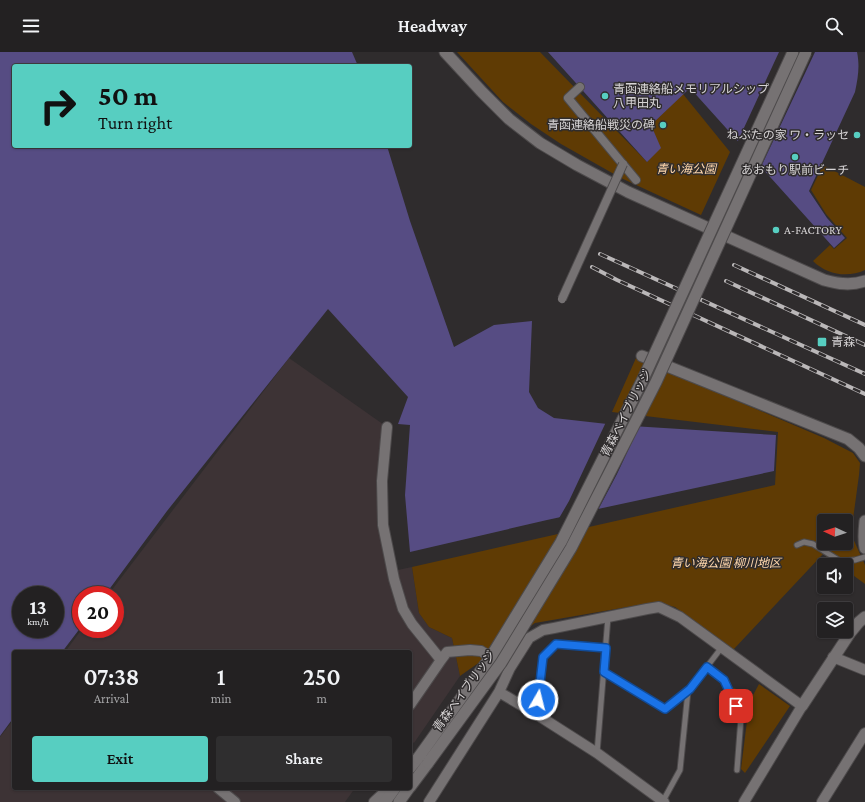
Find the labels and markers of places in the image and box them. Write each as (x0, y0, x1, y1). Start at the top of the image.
place label: 青函連絡船メモリアルシップ 八甲田丸 (613, 82, 769, 110)
marker: 青函連絡船メモリアルシップ 八甲田丸 (600, 91, 610, 101)
place label: 青函連絡船戦災の碑 (547, 118, 655, 132)
marker: 青函連絡船戦災の碑 (658, 120, 668, 130)
place label: ねぶたの家 ワ・ラッセ (727, 128, 849, 142)
marker: ねぶたの家 ワ・ラッセ (852, 130, 862, 140)
marker: あおもり駅前ビーチ (790, 152, 800, 162)
place label: あおもり駅前ビーチ (741, 163, 849, 177)
place label: A-FACTORY (784, 223, 842, 237)
marker: A-FACTORY (771, 225, 781, 235)
place label: 青森 (831, 335, 855, 349)
marker: 青森 (816, 336, 828, 348)
pin (719, 689, 753, 723)

